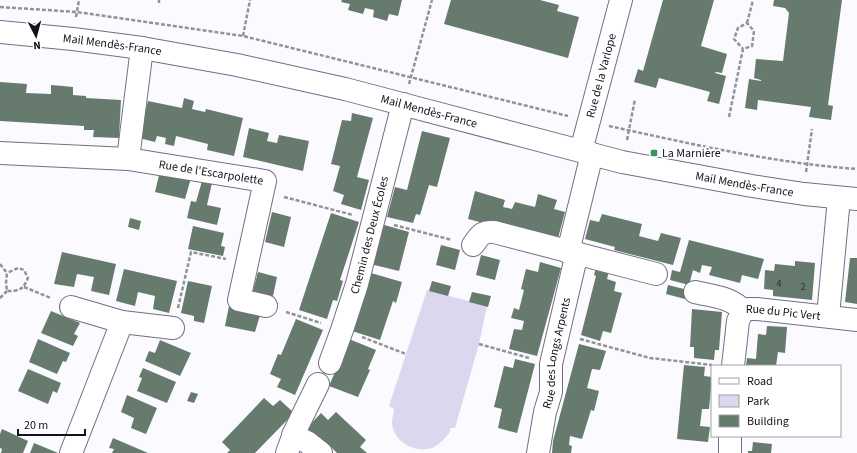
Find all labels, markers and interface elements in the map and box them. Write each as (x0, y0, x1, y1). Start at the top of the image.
north arrow (16, 16, 56, 56)
street label: Mail Mendès-France (62, 30, 163, 60)
street label: Rue de la Varlope (582, 32, 620, 120)
text: N (33, 38, 41, 53)
street label: Mail Mendès-France (379, 90, 479, 132)
place label: La Marnière (662, 145, 721, 162)
marker: La Marnière (649, 148, 659, 158)
street label: Rue de l'Escarpolette (158, 156, 265, 189)
street label: Mail Mendès-France (694, 167, 795, 201)
street label: Chemin des Deux Écoles (346, 174, 393, 296)
house number: 4 (777, 277, 782, 291)
house number: 2 (801, 280, 806, 294)
street label: Rue des Longs Arpents (538, 296, 575, 411)
street label: Rue du Pic Vert (746, 301, 821, 324)
legend (711, 365, 841, 437)
text: Road (747, 373, 773, 390)
text: Park (747, 393, 769, 410)
scale bar (18, 411, 85, 437)
text: Building (747, 413, 789, 430)
text: 20 m (24, 417, 48, 434)

